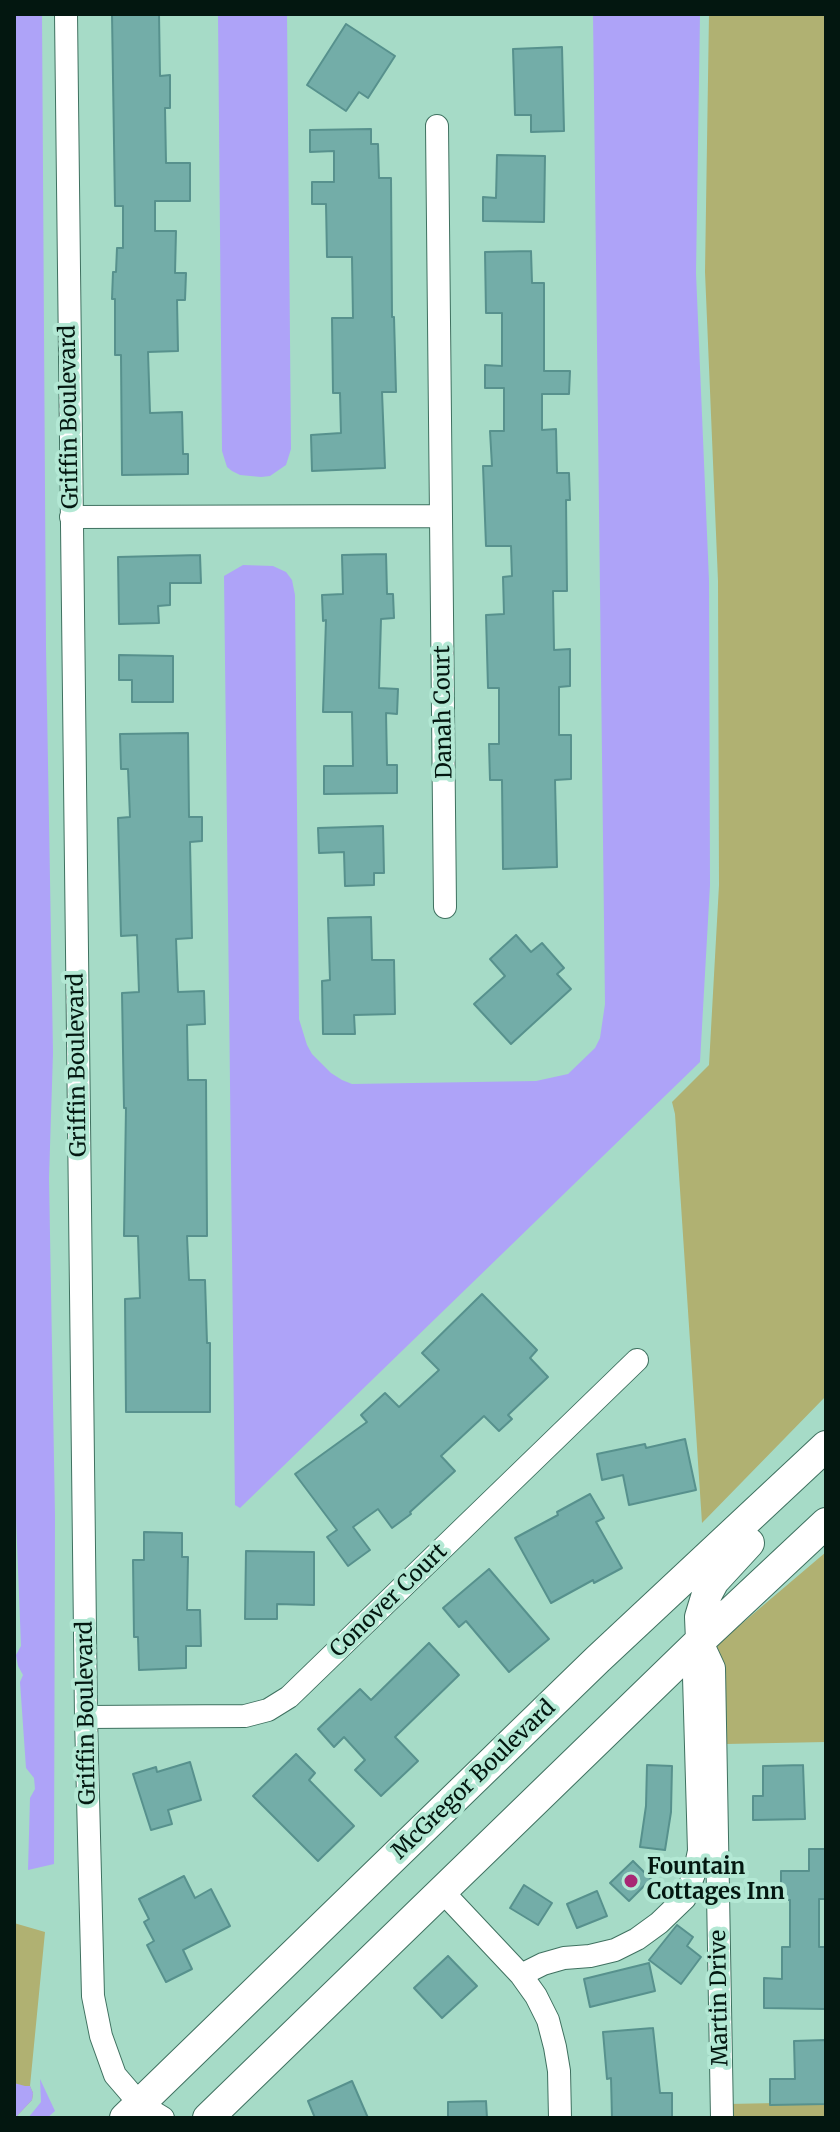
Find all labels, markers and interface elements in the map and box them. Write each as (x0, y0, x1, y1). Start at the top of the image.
street label: Griffin Boulevard (55, 325, 85, 509)
street label: Danah Court (430, 645, 458, 779)
street label: Griffin Boulevard (63, 973, 93, 1157)
street label: Conover Court (325, 1539, 453, 1663)
street label: Griffin Boulevard (72, 1621, 102, 1805)
street label: McGregor Boulevard (387, 1695, 561, 1865)
place label: Fountain Cottages Inn (647, 1855, 785, 1906)
marker: Fountain Cottages Inn (622, 1872, 640, 1890)
street label: Martin Drive (706, 1930, 734, 2066)

